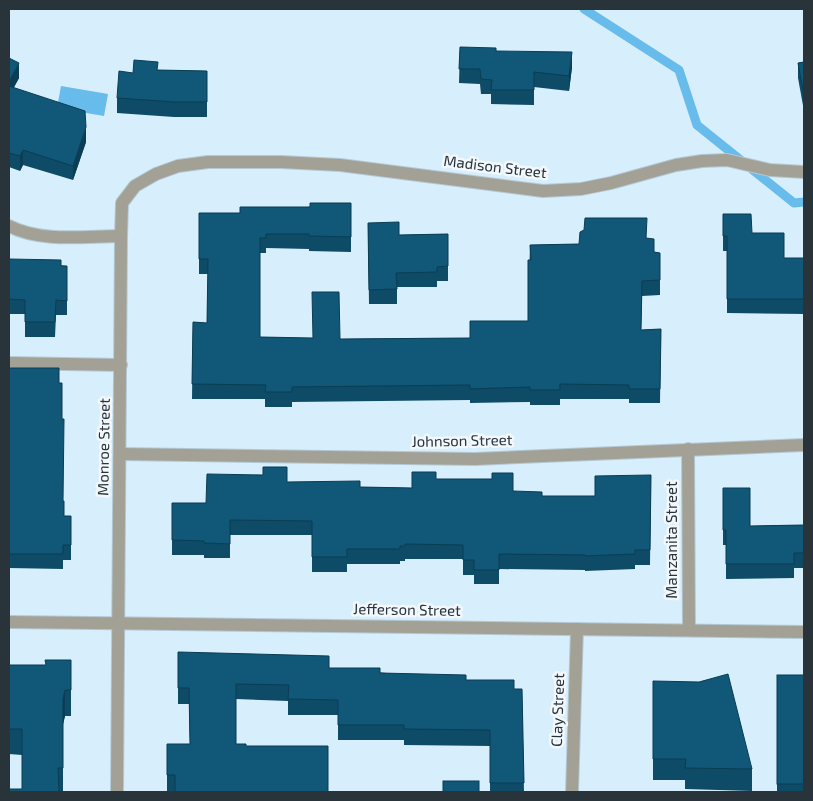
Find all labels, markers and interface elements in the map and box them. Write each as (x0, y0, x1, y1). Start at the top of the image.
street label: Madison Street (443, 151, 548, 181)
street label: Monroe Street (93, 398, 113, 496)
street label: Johnson Street (411, 430, 513, 450)
street label: Manzanita Street (662, 481, 680, 599)
street label: Jefferson Street (353, 599, 461, 619)
street label: Clay Street (547, 672, 567, 747)

